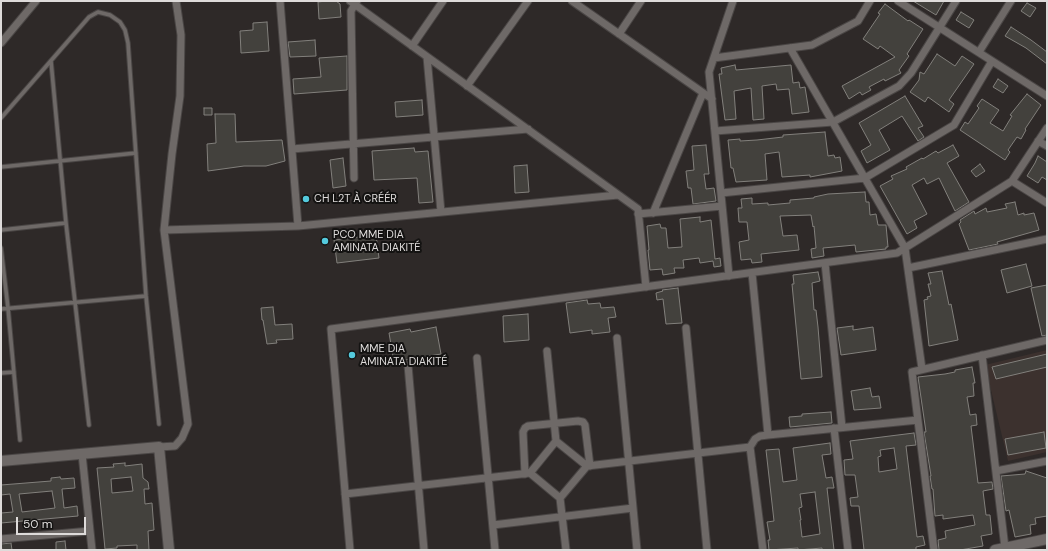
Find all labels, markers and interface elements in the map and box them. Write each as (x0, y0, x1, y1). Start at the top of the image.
place label: CH L2T À CRÉÉR (314, 192, 397, 206)
marker: CH L2T À CRÉÉR (301, 194, 311, 204)
place label: PCO MME DIA AMINATA DIAKITÉ (333, 228, 421, 254)
marker: PCO MME DIA AMINATA DIAKITÉ (320, 236, 330, 246)
place label: MME DIA AMINATA DIAKITÉ (360, 342, 448, 368)
marker: MME DIA AMINATA DIAKITÉ (347, 350, 357, 360)
scale bar (18, 509, 88, 535)
text: 50 m (23, 516, 52, 532)

